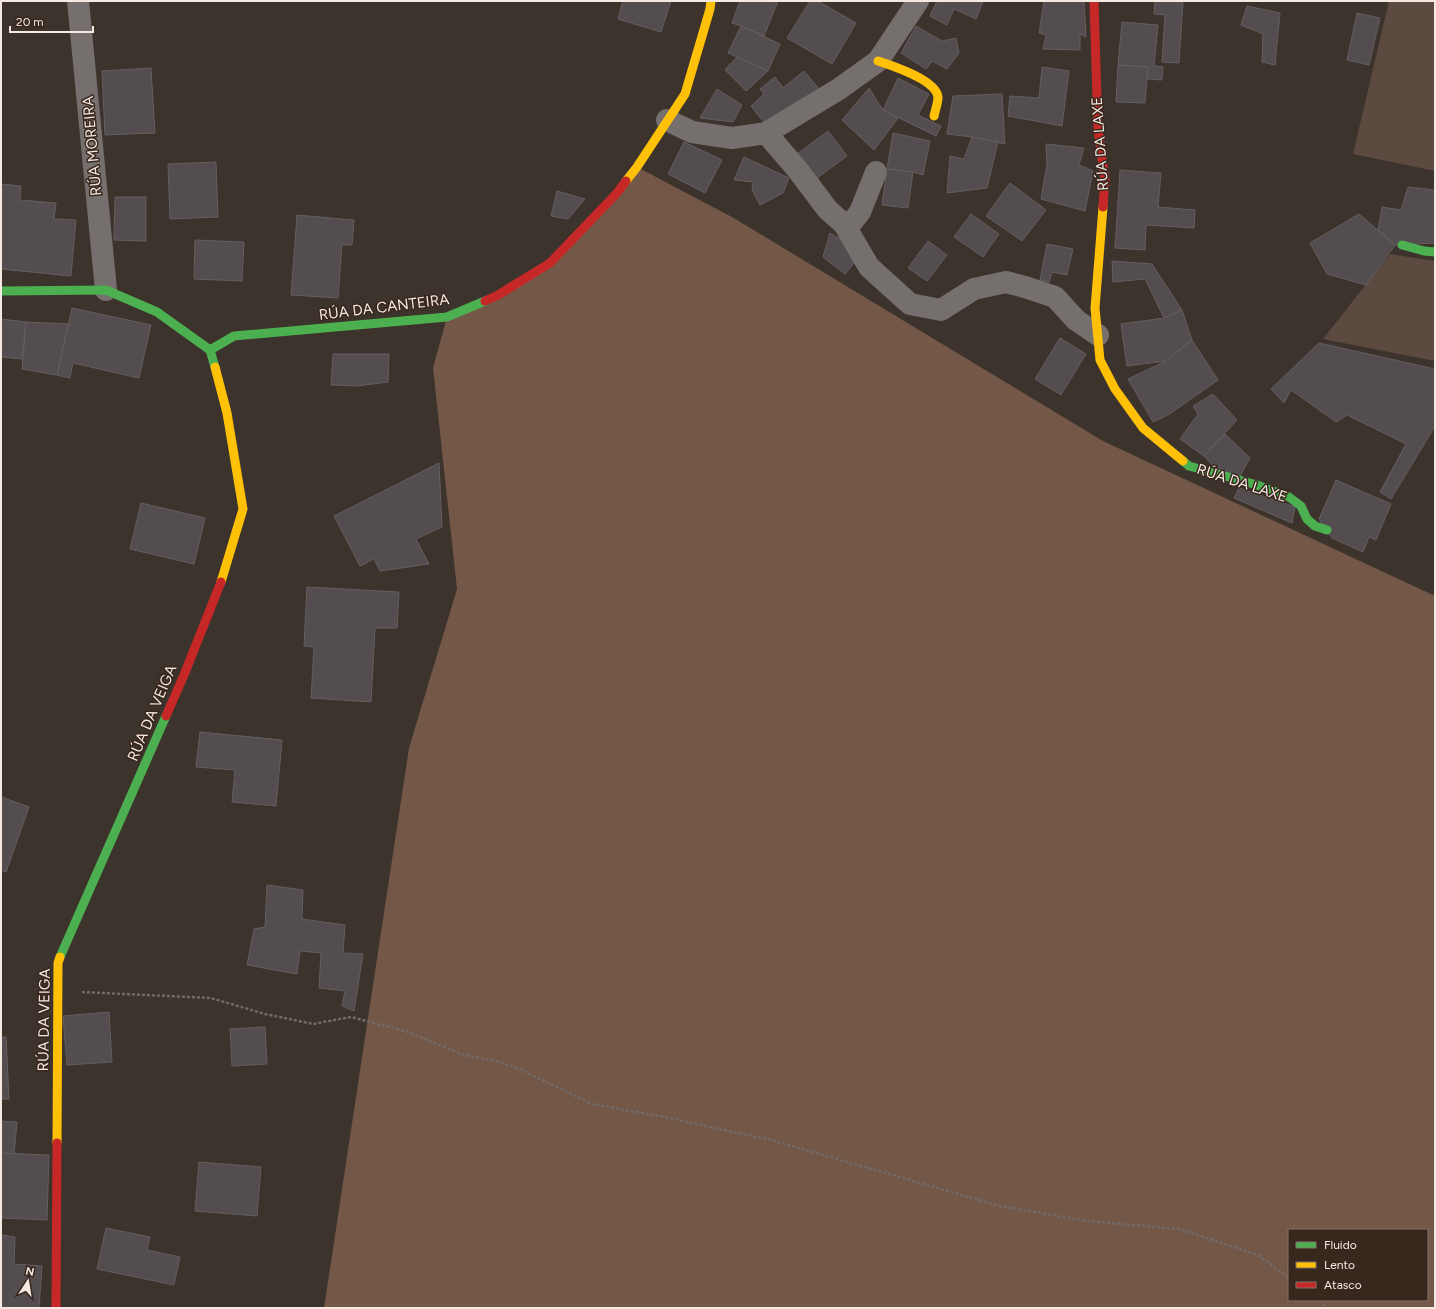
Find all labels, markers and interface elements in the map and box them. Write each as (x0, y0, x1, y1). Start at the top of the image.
scale bar (10, 8, 93, 34)
text: 20 m (16, 15, 44, 29)
street label: RÚA MOREIRA (79, 95, 105, 197)
street label: RÚA DA LAXE (1088, 96, 1112, 192)
street label: RÚA DA CANTEIRA (318, 290, 450, 324)
street label: RÚA DA LAXE (1194, 460, 1290, 506)
street label: RÚA DA VEIGA (124, 662, 180, 764)
street label: RÚA DA VEIGA (34, 968, 54, 1072)
legend (1288, 1229, 1428, 1301)
text: Fluido (1324, 1238, 1357, 1252)
text: Lento (1324, 1258, 1355, 1272)
north arrow (8, 1261, 48, 1301)
text: N (24, 1264, 35, 1279)
text: Atasco (1324, 1278, 1362, 1292)

